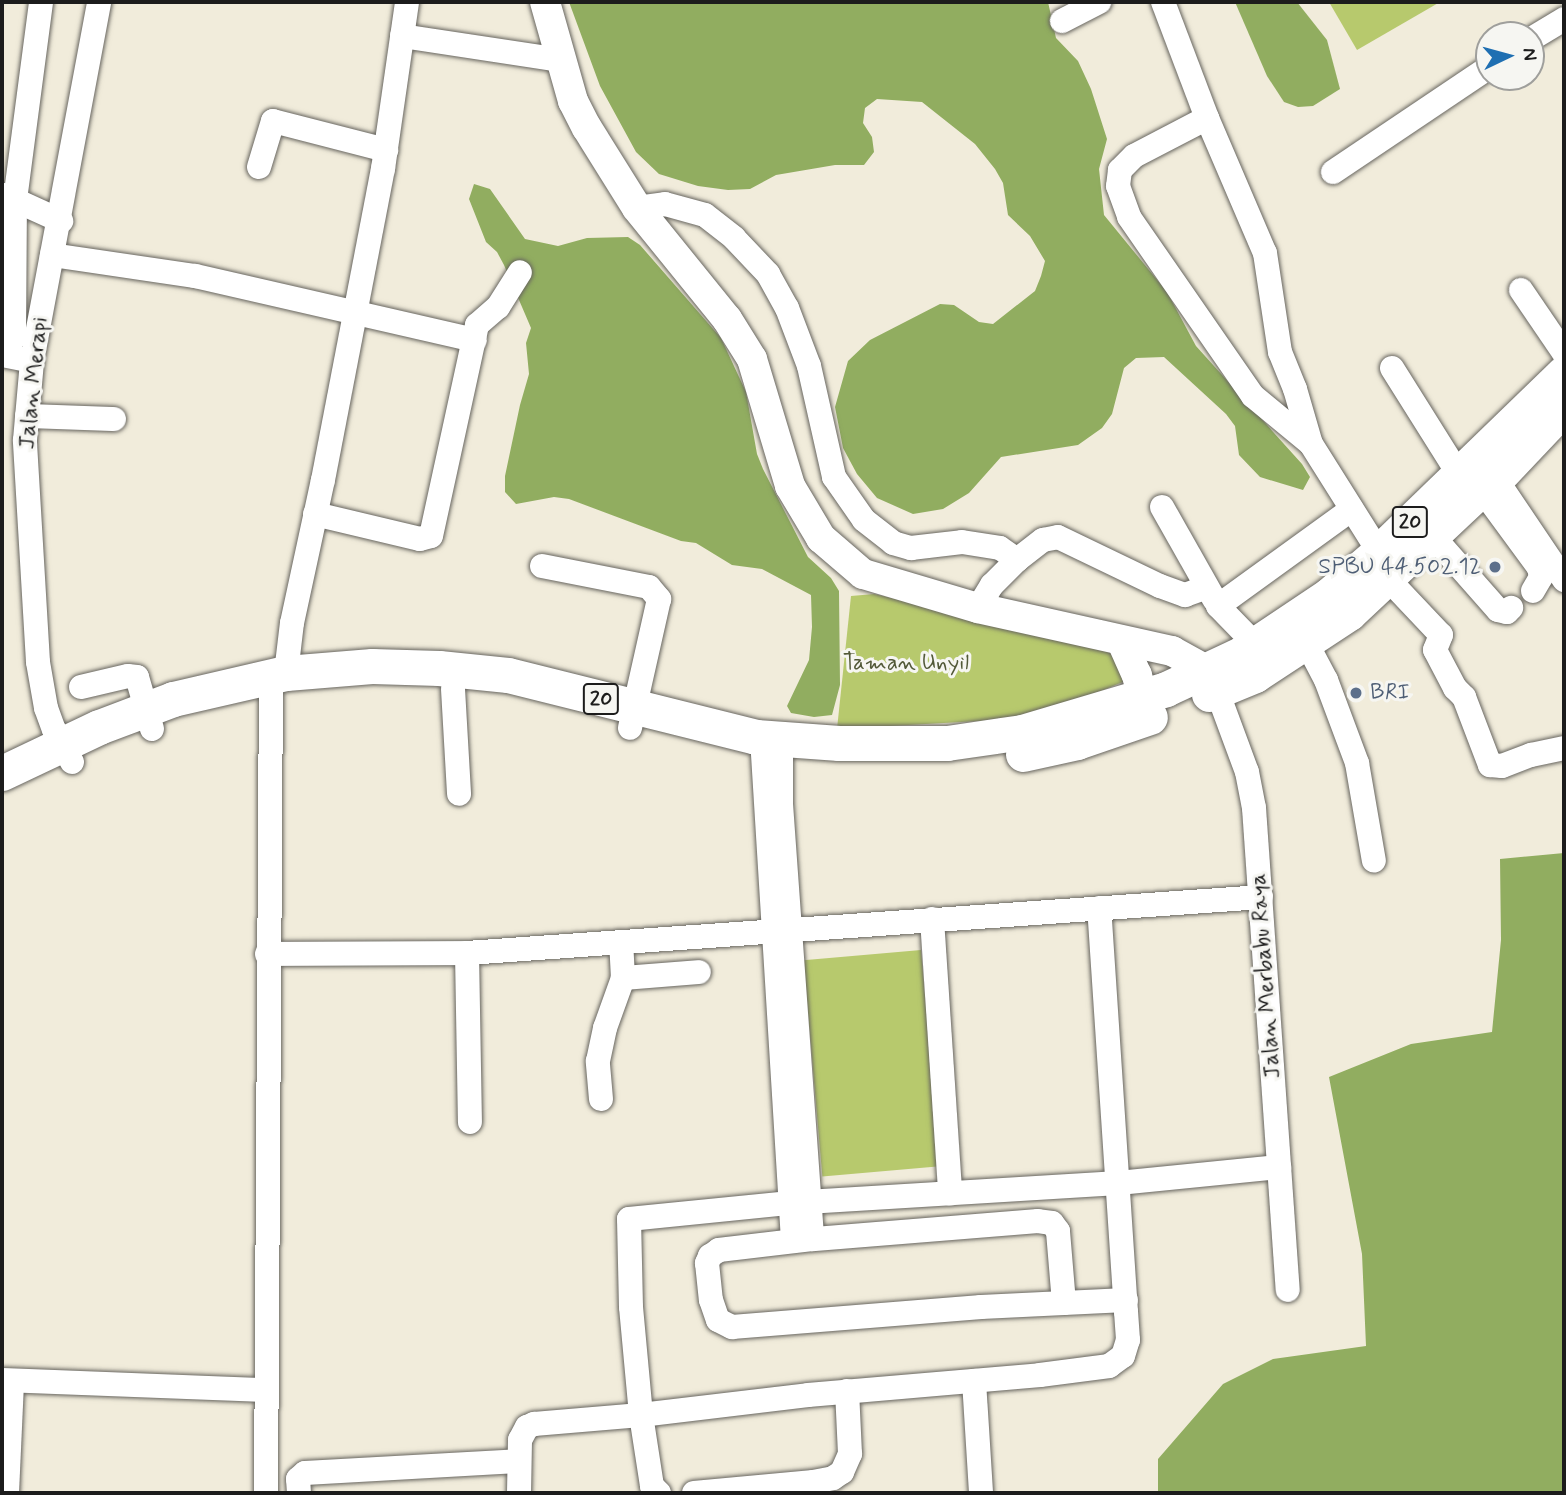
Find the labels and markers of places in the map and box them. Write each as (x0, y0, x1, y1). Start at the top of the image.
place label: SPBU 44.502.12 (1318, 553, 1481, 581)
marker: SPBU 44.502.12 (1487, 559, 1503, 575)
place label: BRI (1370, 679, 1410, 707)
marker: BRI (1348, 685, 1364, 701)

